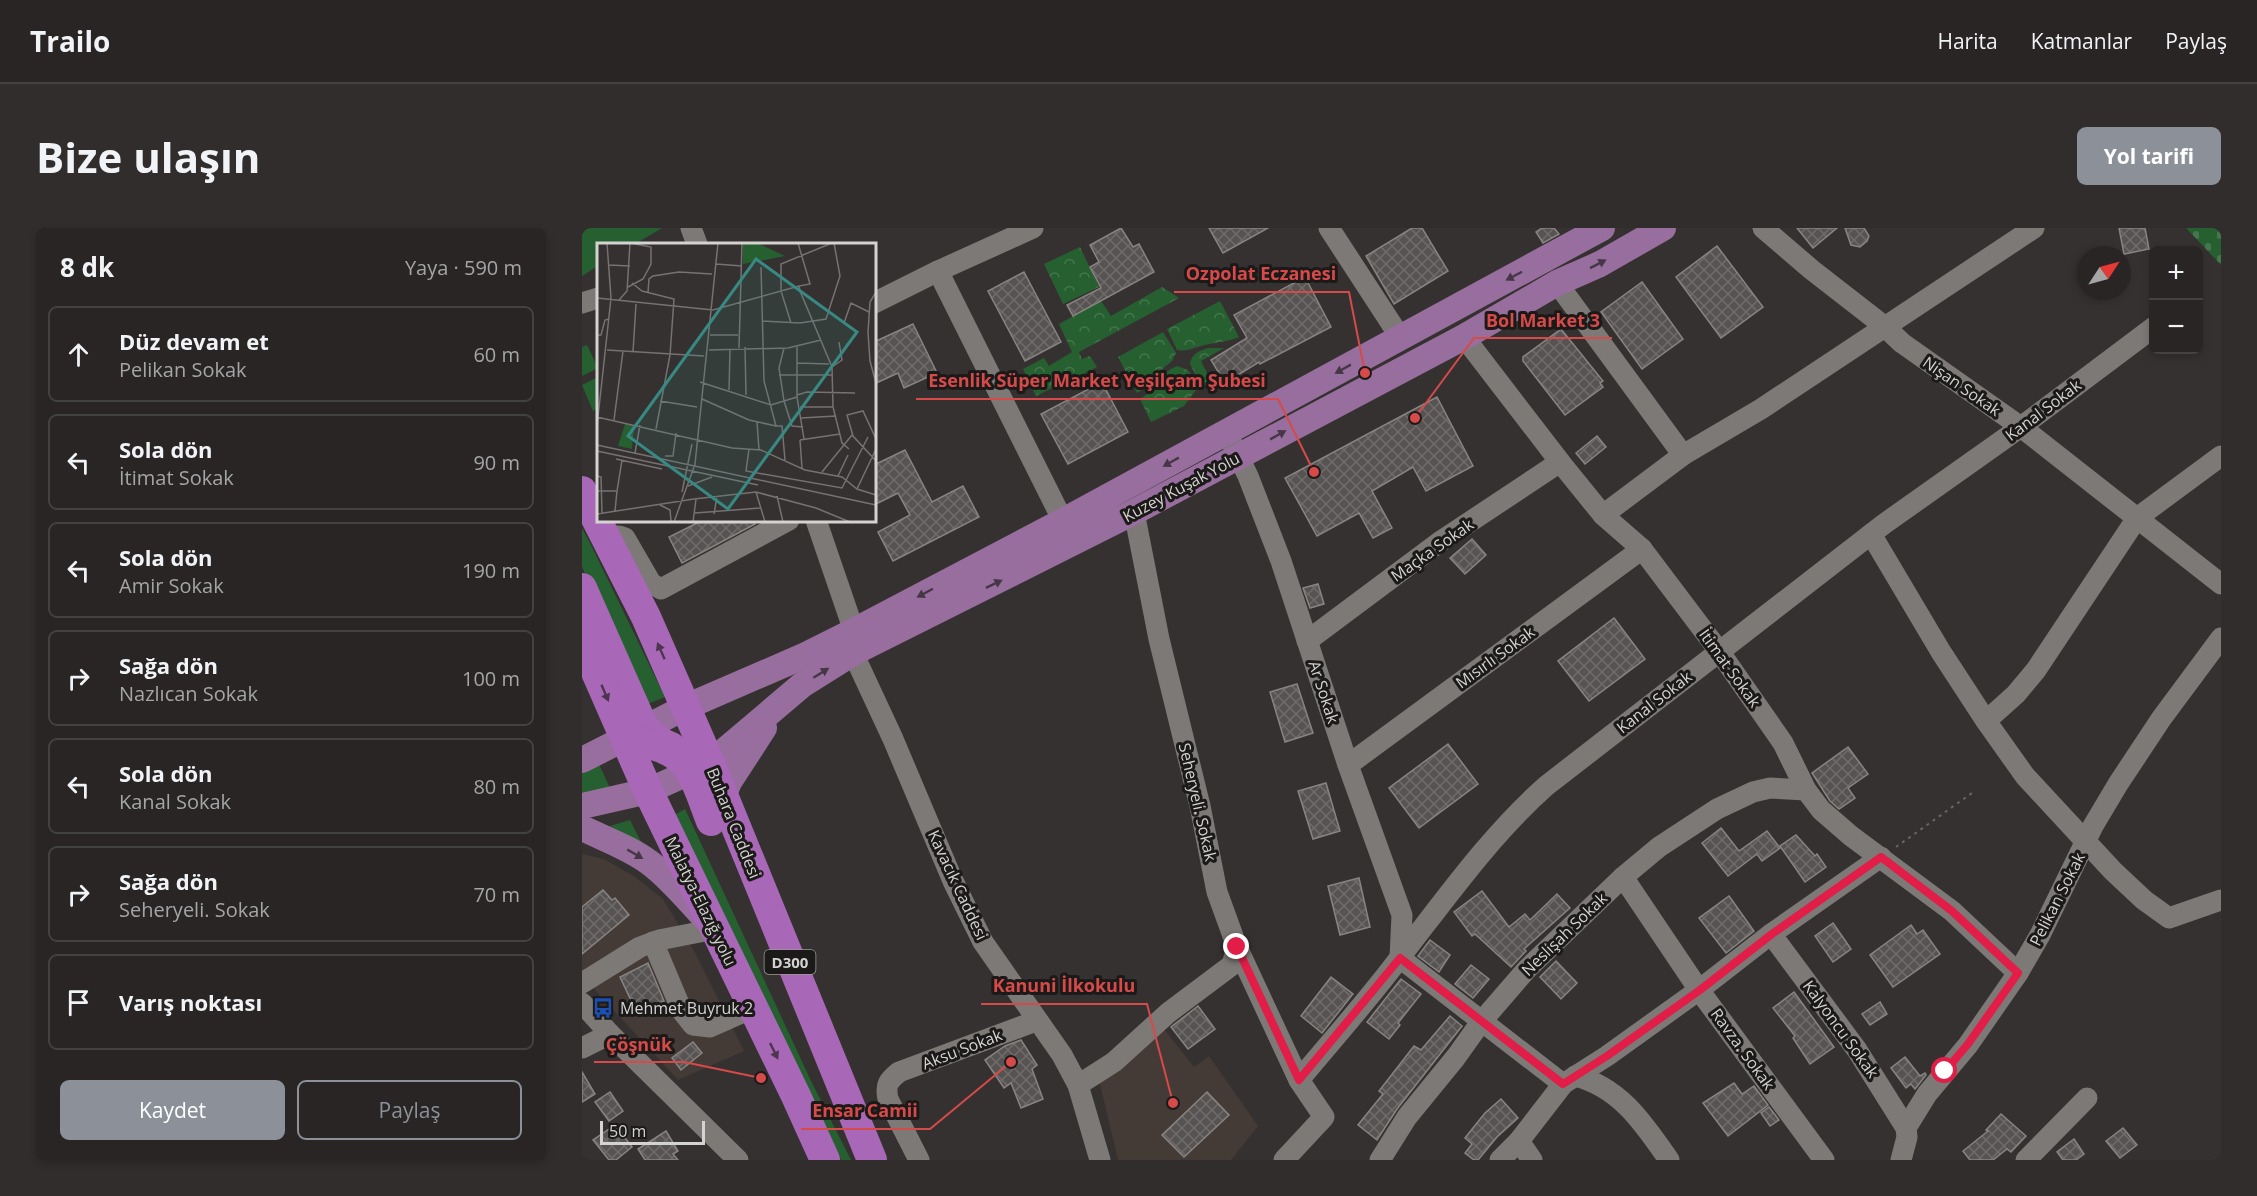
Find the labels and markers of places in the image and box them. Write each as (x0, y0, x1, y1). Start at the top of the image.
callout: Ozpolat Eczanesi (1174, 256, 1349, 292)
callout: Bol Market 3 (1474, 302, 1612, 338)
callout: Esenlik Süper Market Yeşilçam Şubesi (916, 363, 1278, 399)
callout: Kanuni İlkokulu (981, 968, 1147, 1004)
bus stop icon: Mehmet Buyruk 2 (591, 996, 615, 1020)
place label: Mehmet Buyruk 2 (620, 997, 753, 1019)
callout: Çöşnük (594, 1026, 684, 1062)
callout: Ensar Camii (801, 1093, 930, 1129)

